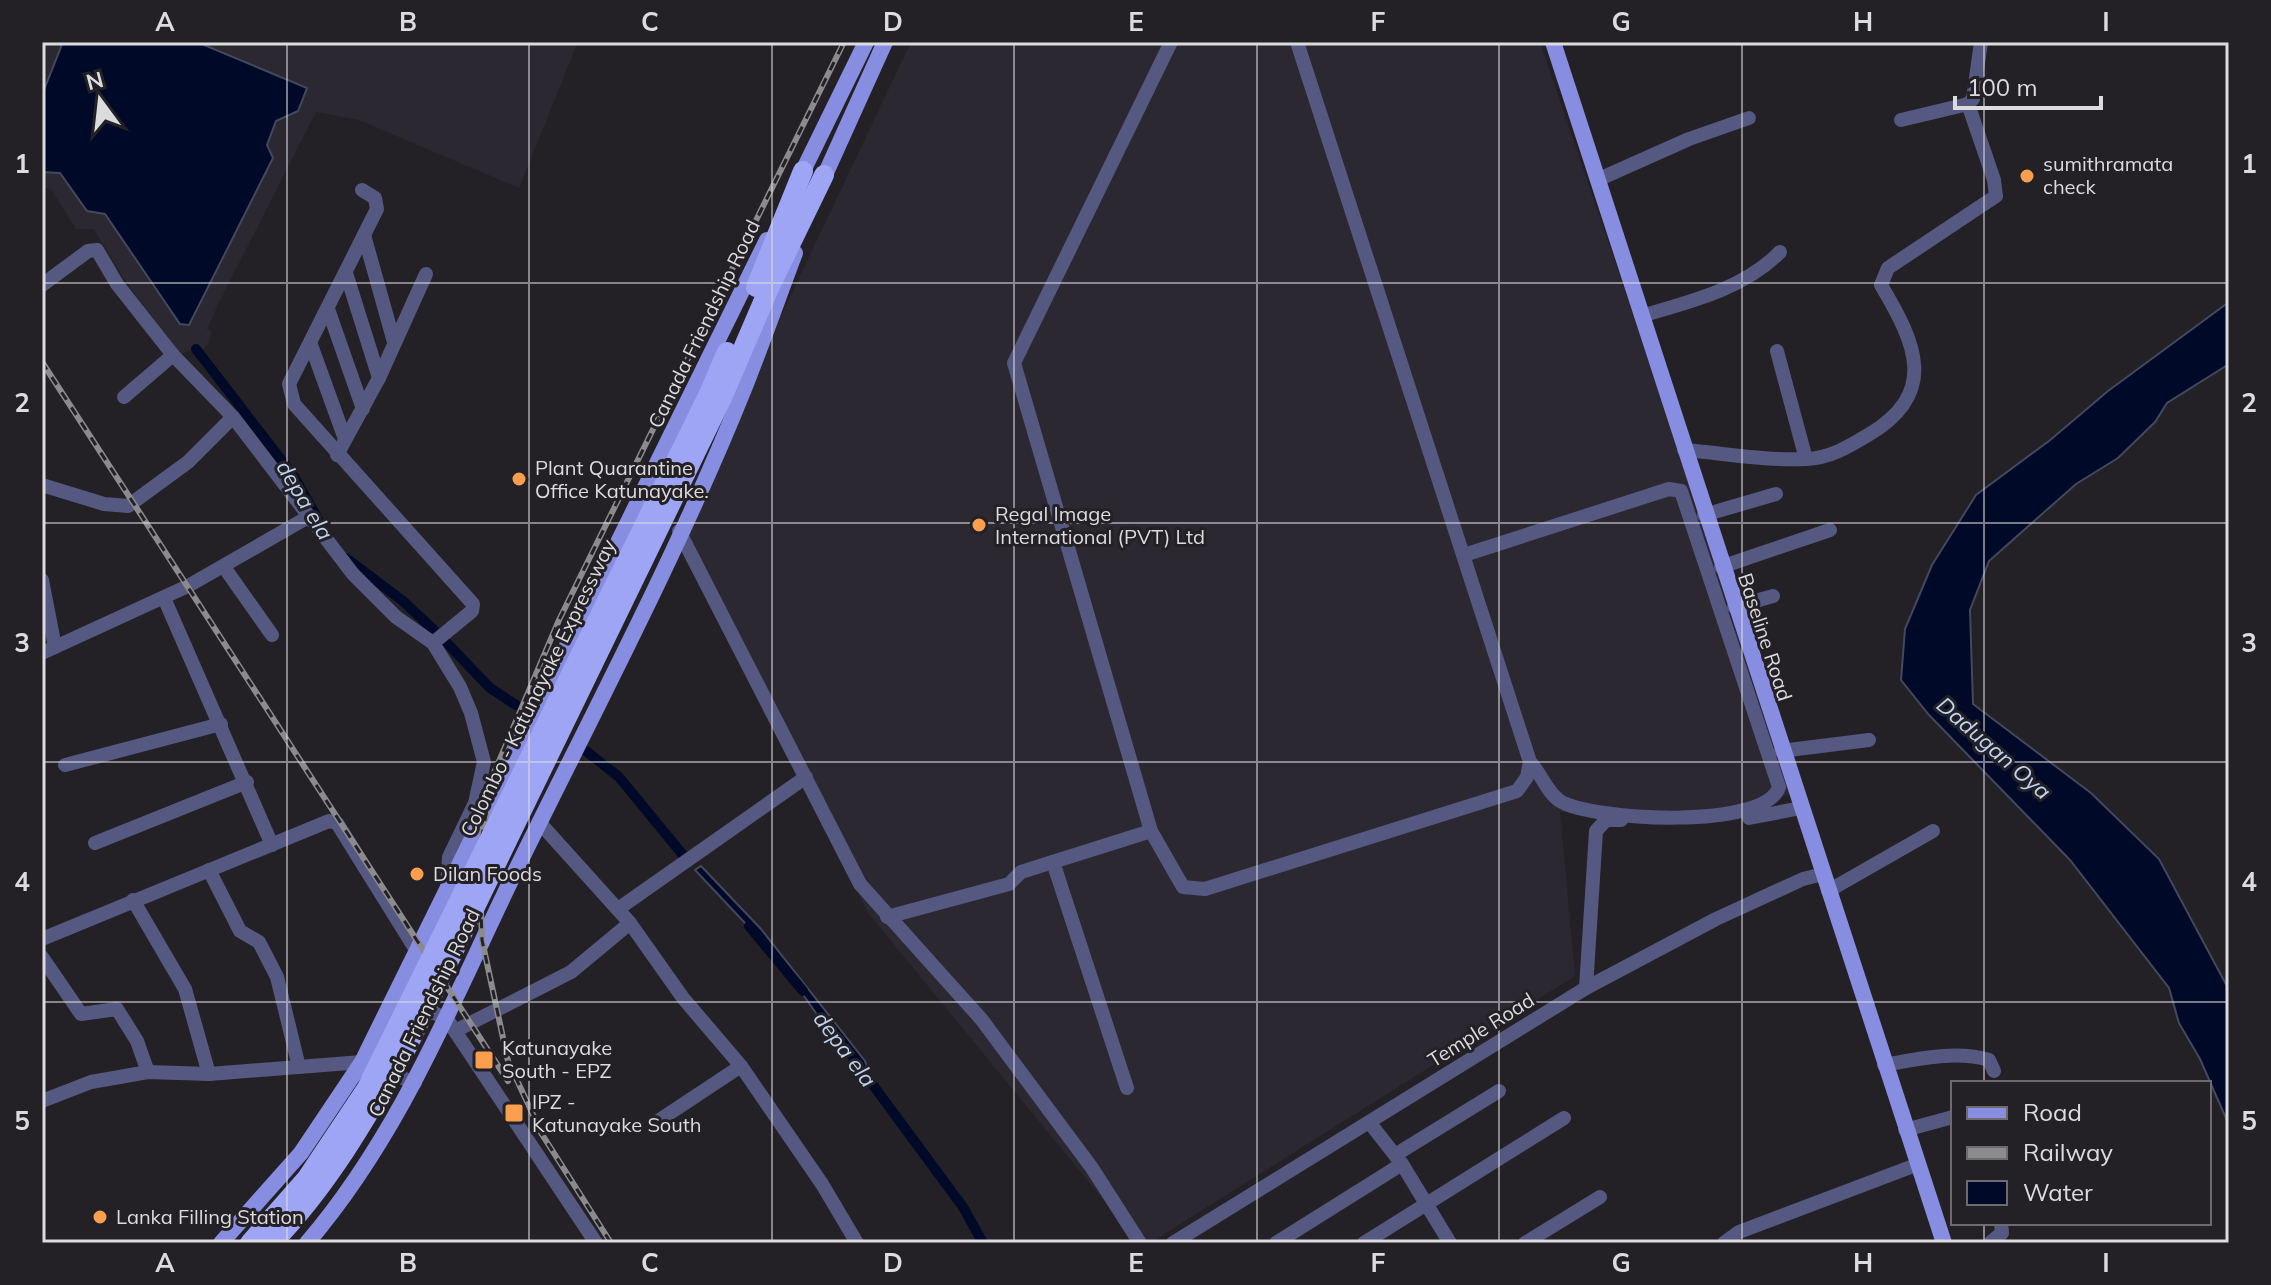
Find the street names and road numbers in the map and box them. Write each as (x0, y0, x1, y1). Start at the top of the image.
street label: Canada Friendship Road (642, 216, 765, 432)
street label: Colombo - Katunayake Expressway (454, 535, 621, 841)
street label: Baseline Road (1733, 570, 1798, 704)
street label: Canada Friendship Road (362, 905, 485, 1121)
street label: Temple Road (1423, 987, 1539, 1072)

